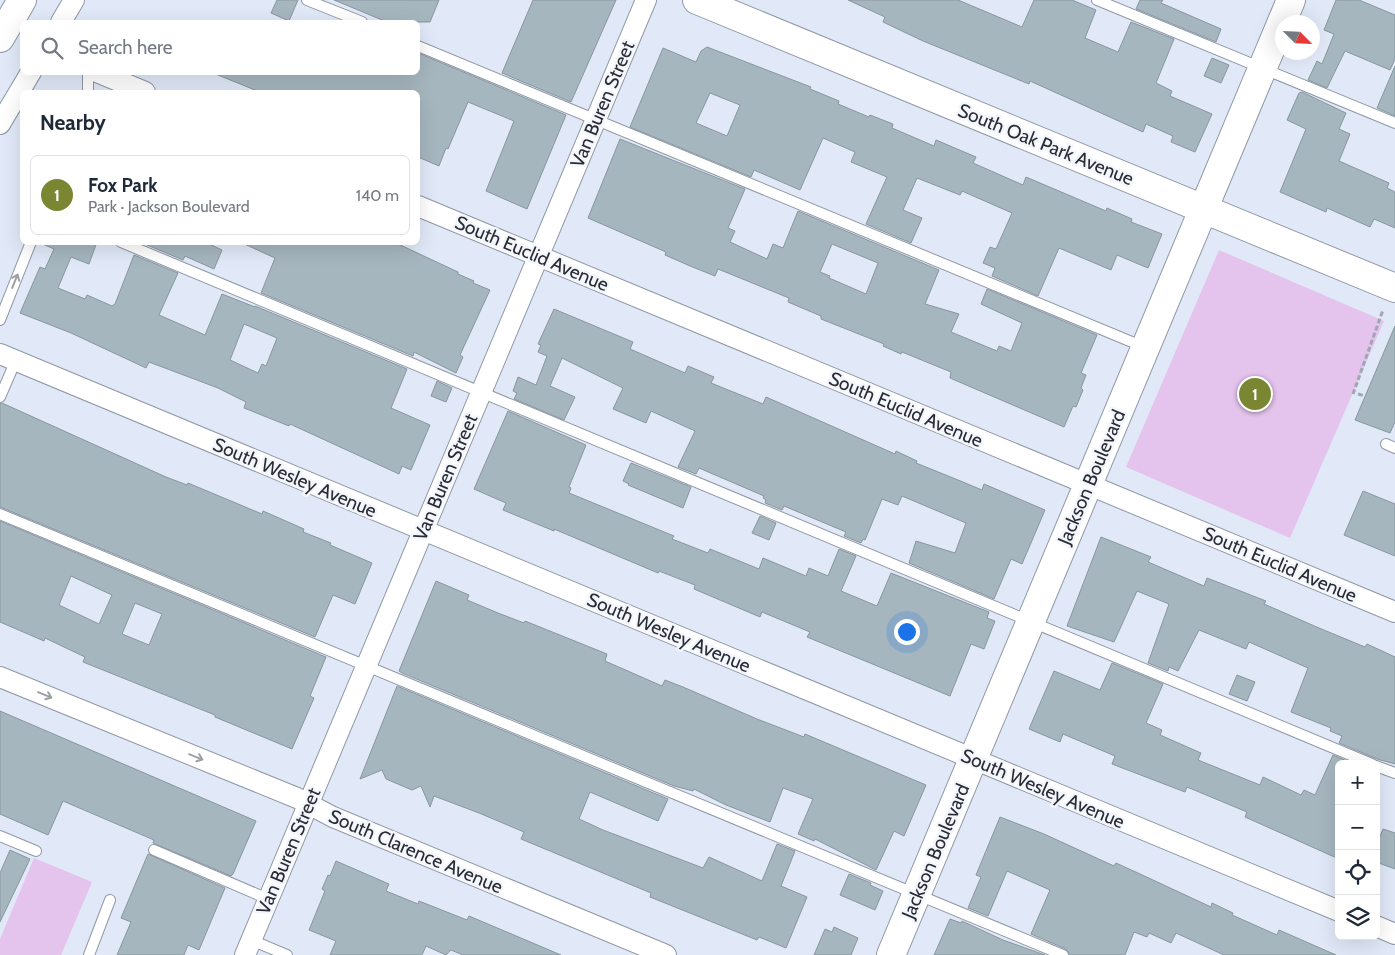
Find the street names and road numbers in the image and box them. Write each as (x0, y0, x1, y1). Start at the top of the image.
street label: Van Buren Street (565, 37, 640, 171)
street label: South Oak Park Avenue (955, 99, 1137, 190)
street label: South Euclid Avenue (451, 211, 612, 296)
street label: South Euclid Avenue (825, 367, 986, 452)
street label: Jackson Boulevard (1052, 406, 1130, 549)
street label: Van Buren Street (408, 410, 483, 544)
street label: South Wesley Avenue (210, 433, 380, 522)
street label: South Euclid Avenue (1199, 522, 1360, 607)
street label: South Wesley Avenue (584, 588, 754, 677)
street label: South Wesley Avenue (958, 744, 1128, 833)
street label: Jackson Boulevard (896, 780, 974, 923)
street label: Van Buren Street (251, 784, 326, 918)
street label: South Clarence Avenue (325, 804, 506, 899)

